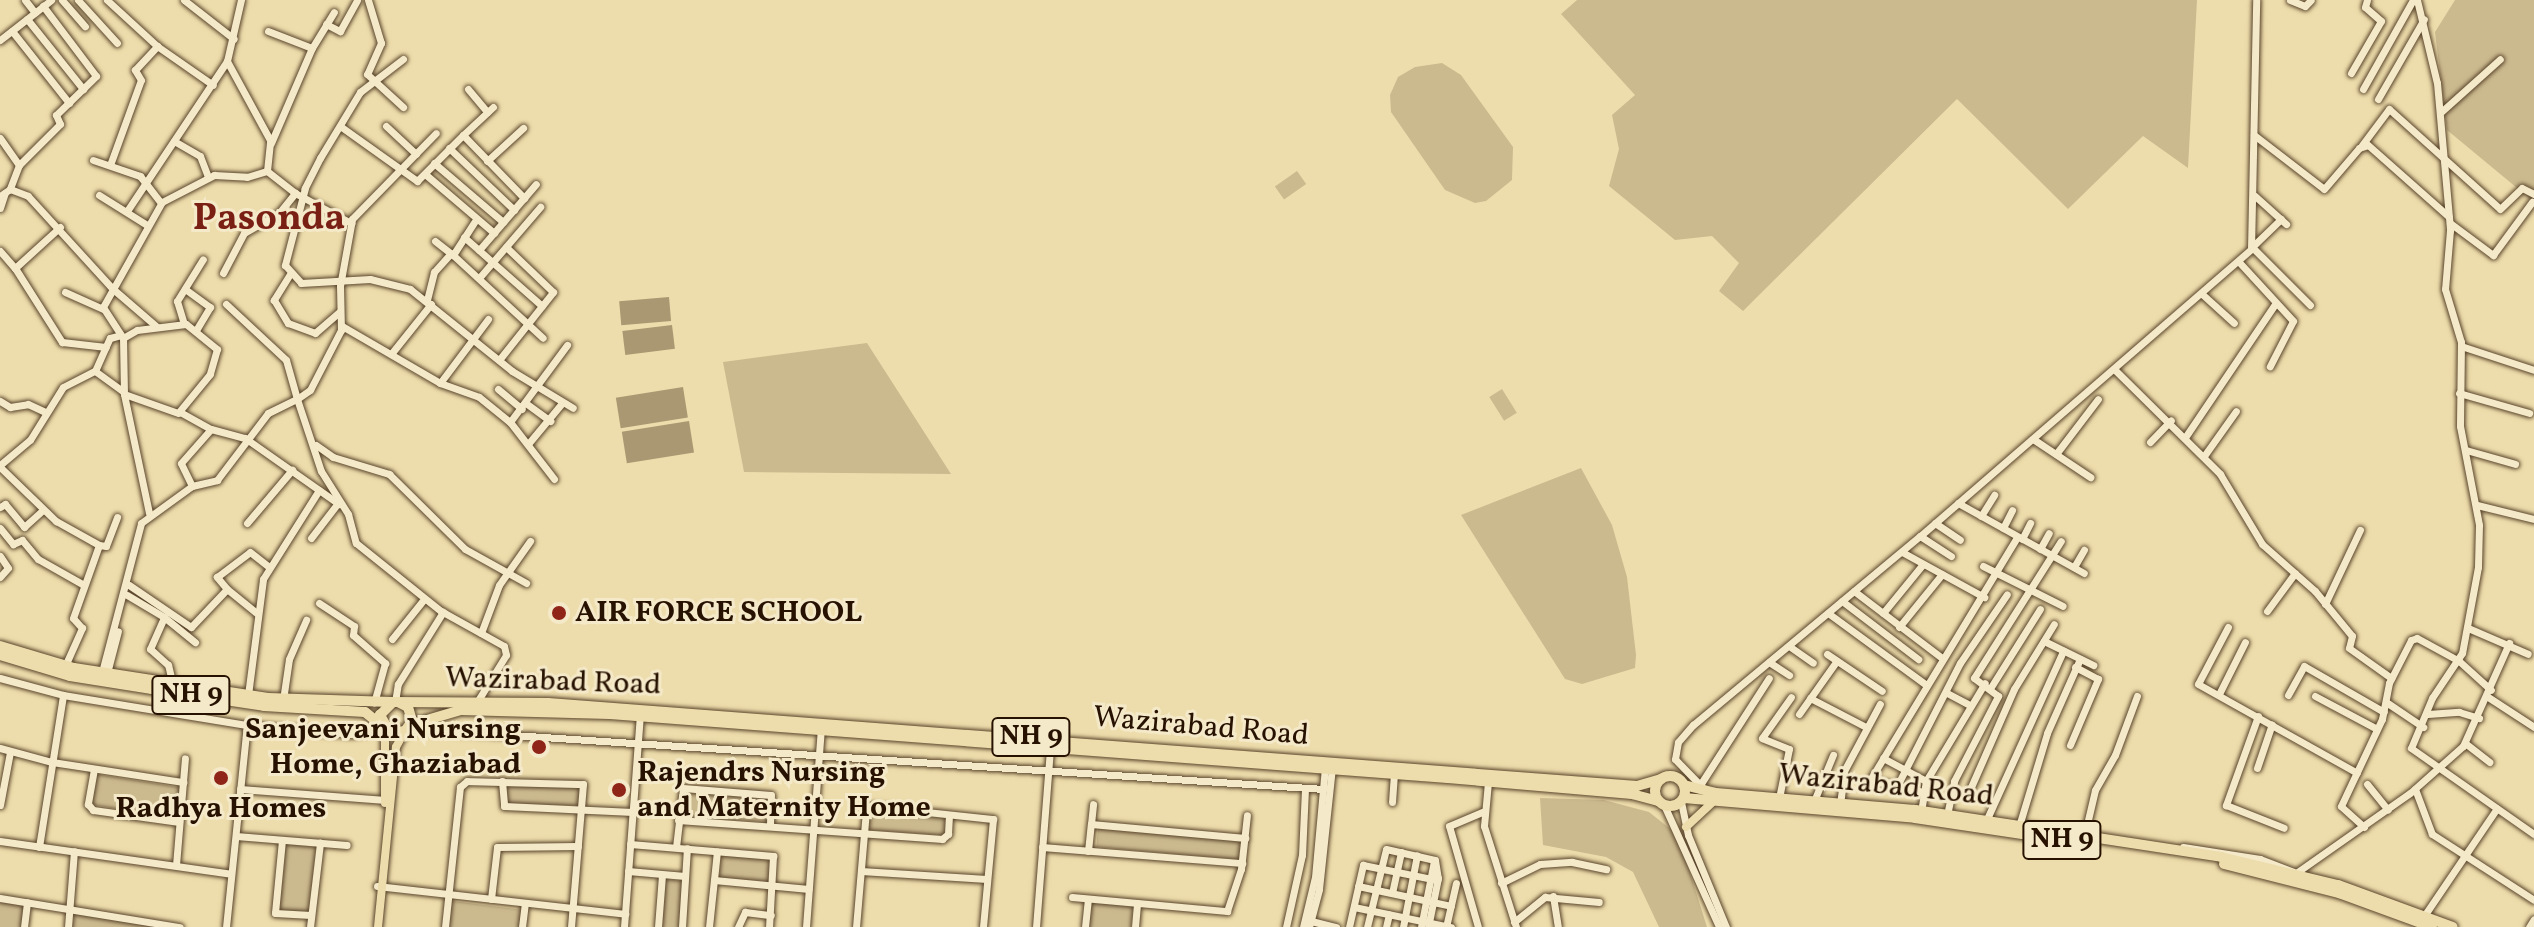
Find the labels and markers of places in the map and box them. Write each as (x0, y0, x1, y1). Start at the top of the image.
place label: AIR FORCE SCHOOL (575, 595, 862, 631)
marker: AIR FORCE SCHOOL (550, 604, 568, 622)
place label: Sanjeevani Nursing Home, Ghaziabad (245, 712, 521, 782)
marker: Sanjeevani Nursing Home, Ghaziabad (528, 736, 550, 758)
place label: Rajendrs Nursing and Maternity Home (637, 755, 931, 826)
marker: Radhya Homes (212, 769, 230, 787)
marker: Rajendrs Nursing and Maternity Home (608, 779, 630, 801)
place label: Radhya Homes (116, 791, 326, 827)

